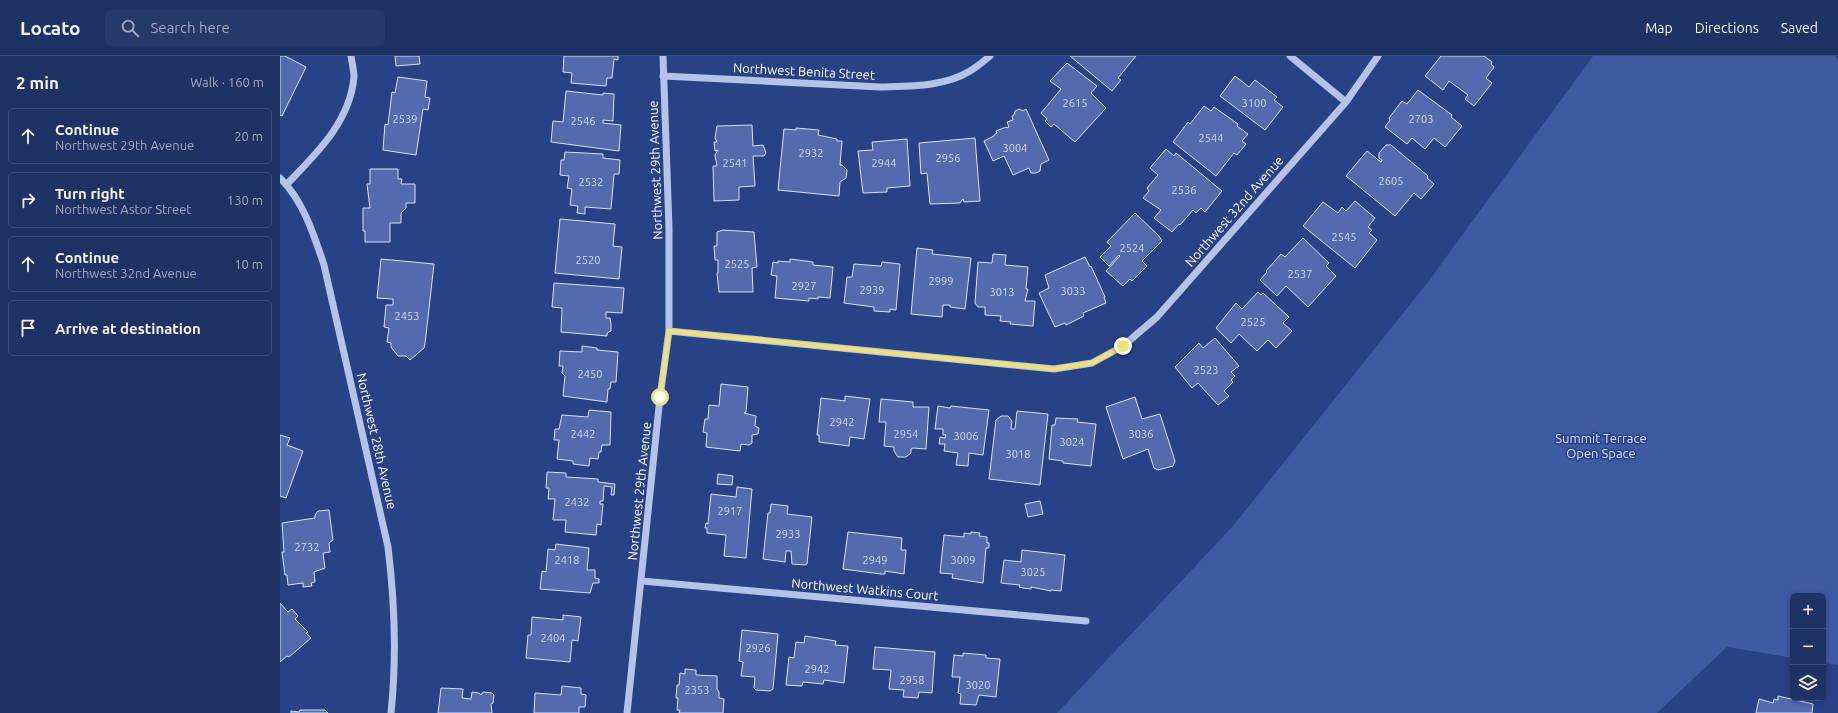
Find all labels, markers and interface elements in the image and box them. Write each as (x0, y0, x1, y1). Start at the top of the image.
search box (105, 10, 385, 46)
text: Locato (20, 17, 81, 39)
icon: search (119, 17, 141, 39)
text: Search here (151, 19, 230, 36)
text: Map (1645, 20, 1673, 36)
text: Directions (1695, 20, 1759, 36)
text: Saved (1781, 20, 1818, 36)
street label: Northwest Benita Street (733, 60, 875, 82)
text: 2 min (16, 73, 59, 92)
text: Walk · 160 m (190, 75, 264, 89)
house number: 2615 (1063, 97, 1087, 109)
house number: 3100 (1242, 97, 1266, 109)
street label: Northwest 29th Avenue (646, 100, 664, 240)
house number: 2539 (393, 113, 417, 125)
house number: 2703 (1409, 113, 1433, 125)
house number: 2546 (571, 115, 595, 127)
text: Continue (55, 121, 119, 138)
icon: ahead (17, 125, 39, 147)
text: 20 m (234, 129, 263, 143)
house number: 2544 (1199, 132, 1223, 144)
text: Northwest 29th Avenue (55, 138, 194, 152)
house number: 3004 (1003, 142, 1027, 154)
house number: 2932 (799, 147, 823, 159)
house number: 2956 (936, 152, 960, 164)
street label: Northwest 32nd Avenue (1182, 153, 1286, 269)
house number: 2541 (723, 157, 747, 169)
house number: 2944 (872, 157, 896, 169)
house number: 2605 (1379, 175, 1403, 187)
house number: 2532 (579, 176, 603, 188)
house number: 2536 (1172, 184, 1196, 196)
text: Turn right (55, 185, 125, 202)
icon: right (17, 189, 39, 211)
text: 130 m (227, 193, 263, 207)
text: Northwest Astor Street (55, 202, 191, 216)
house number: 2545 (1332, 231, 1356, 243)
house number: 2524 (1120, 242, 1144, 254)
text: Continue (55, 249, 119, 266)
icon: ahead (17, 253, 39, 275)
house number: 2520 (576, 254, 600, 266)
text: 10 m (234, 257, 263, 271)
house number: 2525 (725, 258, 749, 270)
text: Northwest 32nd Avenue (55, 266, 197, 280)
house number: 2537 (1288, 268, 1312, 280)
house number: 2999 (929, 275, 953, 287)
house number: 2927 (792, 280, 816, 292)
house number: 2939 (860, 284, 884, 296)
house number: 3033 (1061, 285, 1085, 297)
house number: 3013 (990, 286, 1014, 298)
house number: 2453 (395, 310, 419, 322)
house number: 2525 (1241, 316, 1265, 328)
icon: arrive (17, 317, 39, 339)
text: Arrive at destination (55, 320, 201, 337)
route end (1114, 337, 1132, 355)
house number: 2523 (1194, 364, 1218, 376)
house number: 2450 (578, 368, 602, 380)
street label: Northwest 28th Avenue (355, 372, 399, 510)
route start (651, 388, 669, 406)
house number: 2942 (830, 416, 854, 428)
street label: Northwest 29th Avenue (625, 421, 653, 561)
house number: 2442 (571, 428, 595, 440)
house number: 2954 (894, 428, 918, 440)
house number: 3036 (1129, 428, 1153, 440)
house number: 3006 (954, 430, 978, 442)
park label: Summit Terrace Open Space (1555, 431, 1647, 460)
house number: 3024 (1060, 436, 1084, 448)
house number: 3018 (1006, 448, 1030, 460)
house number: 2432 (565, 496, 589, 508)
house number: 2917 (718, 505, 742, 517)
house number: 2933 (776, 528, 800, 540)
house number: 2732 (295, 541, 319, 553)
house number: 2418 (555, 554, 579, 566)
house number: 2949 (863, 554, 887, 566)
house number: 3009 (951, 554, 975, 566)
house number: 3025 (1021, 566, 1045, 578)
street label: Northwest Watkins Court (791, 576, 939, 602)
map controls (1790, 593, 1826, 701)
button: + (1790, 593, 1826, 629)
button: − (1790, 629, 1826, 665)
house number: 2404 (541, 632, 565, 644)
house number: 2926 (746, 642, 770, 654)
house number: 2942 (805, 663, 829, 675)
button: layers (1790, 665, 1826, 701)
house number: 2958 (900, 674, 924, 686)
house number: 3020 (966, 679, 990, 691)
house number: 2353 (685, 684, 709, 696)

